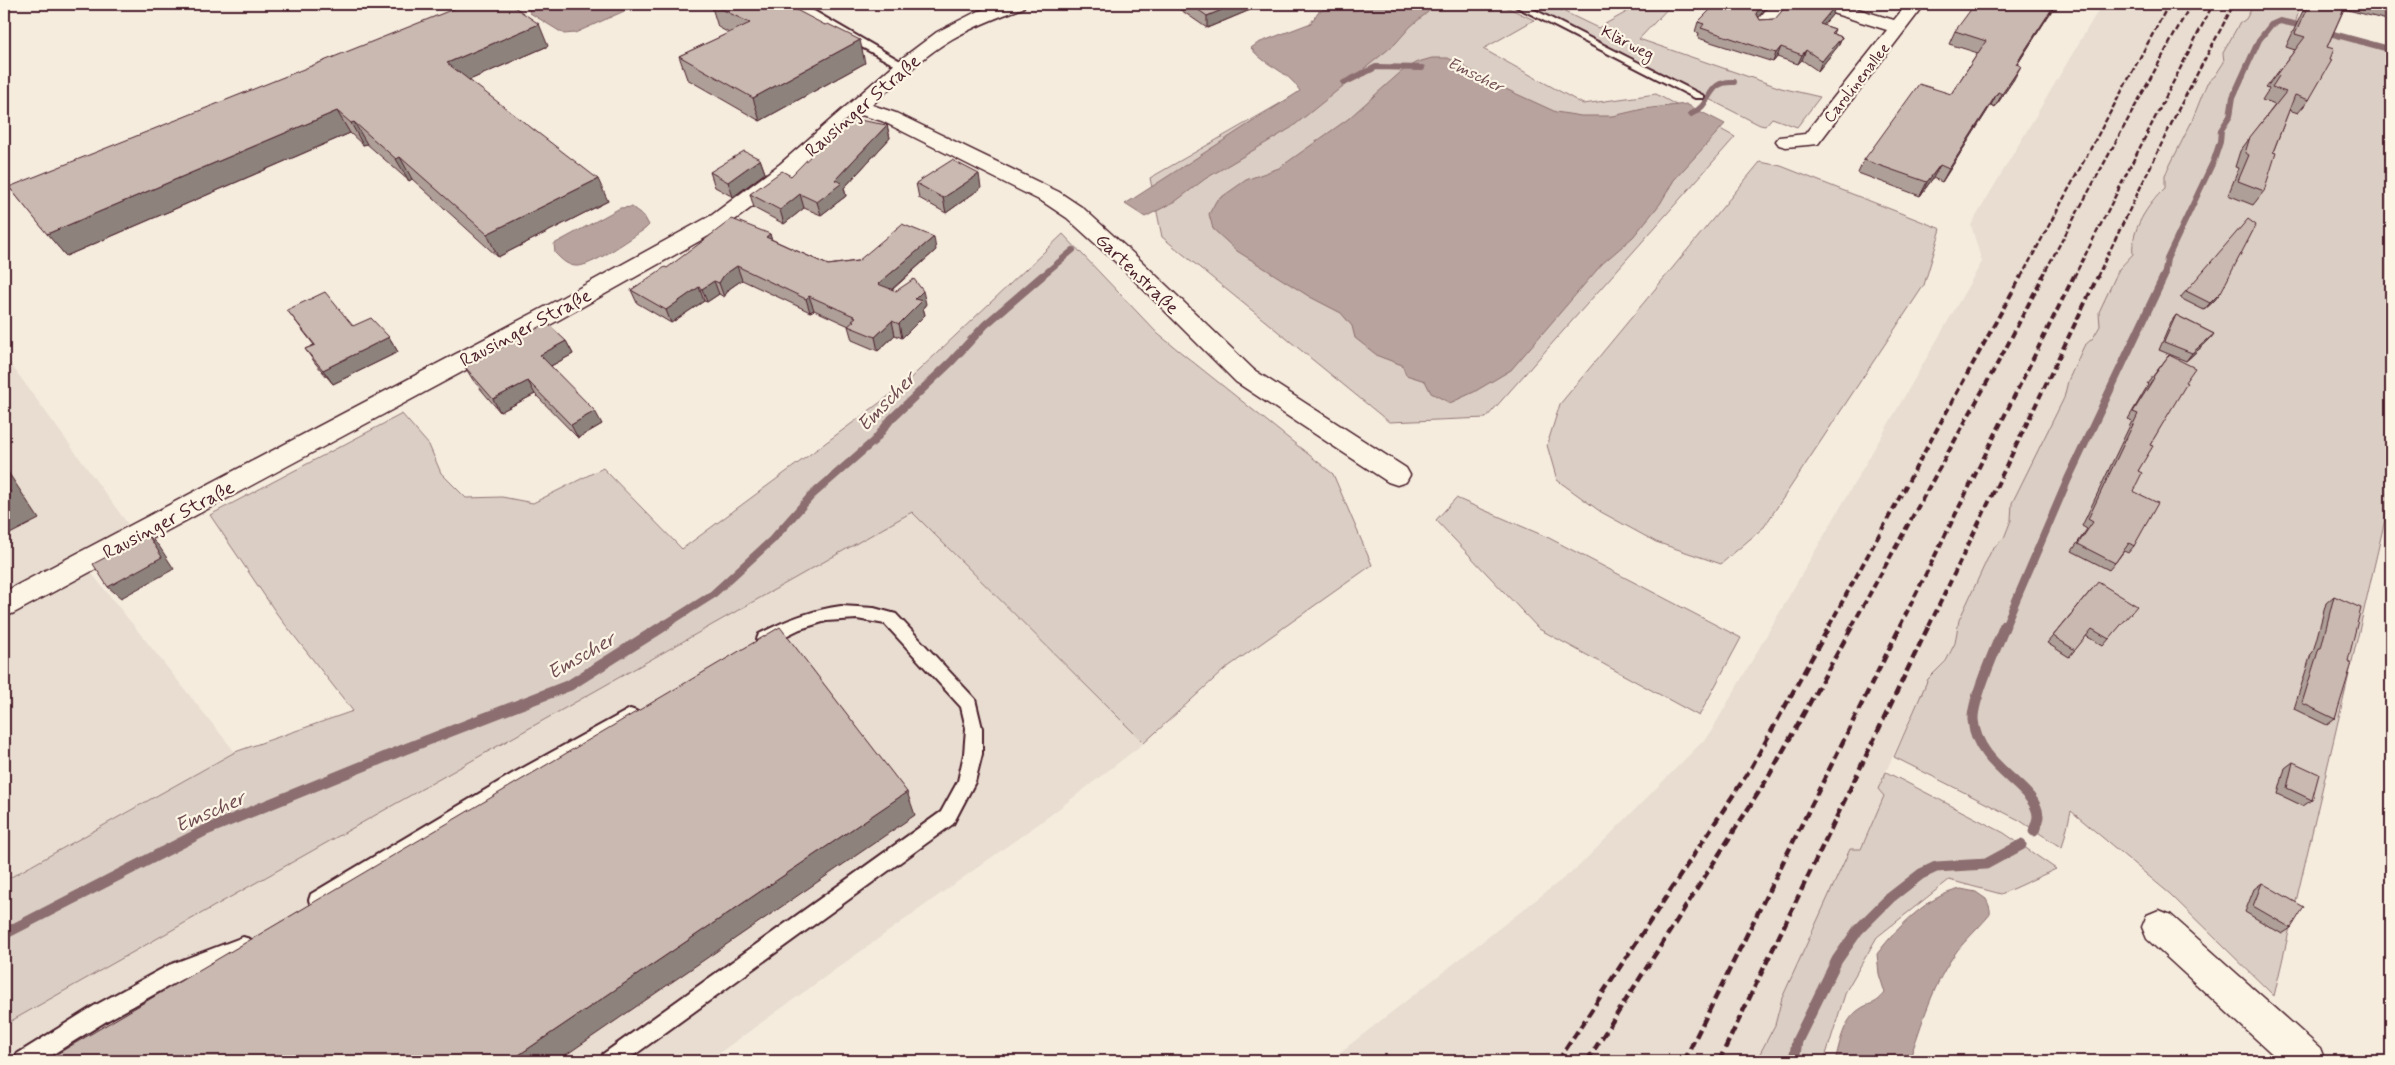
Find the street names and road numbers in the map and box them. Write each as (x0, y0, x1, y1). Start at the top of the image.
street label: Klärweg (1597, 21, 1657, 66)
street label: Carolinenallee (1819, 38, 1895, 127)
street label: Rausinger Straße (800, 49, 927, 164)
street label: Gartenstraße (1090, 228, 1184, 320)
street label: Rausinger Straße (456, 283, 596, 374)
street label: Rausinger Straße (99, 475, 239, 566)

